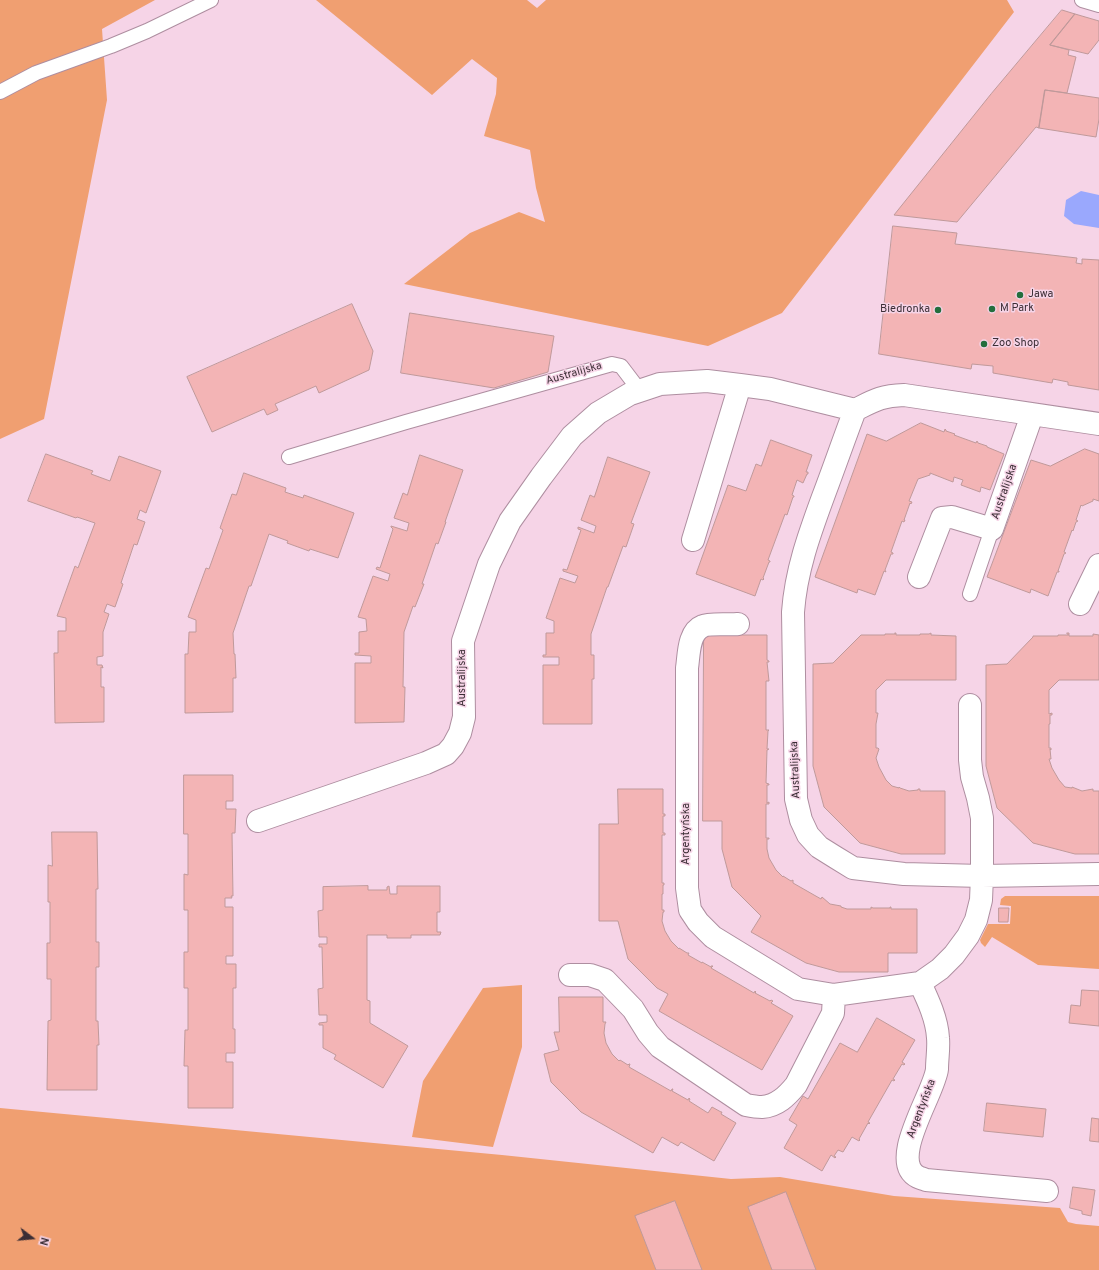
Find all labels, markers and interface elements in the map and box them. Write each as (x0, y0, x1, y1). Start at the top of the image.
place label: Jawa (1028, 288, 1053, 302)
marker: Jawa (1015, 290, 1025, 300)
place label: M Park (1000, 302, 1034, 316)
place label: Biedronka (880, 303, 930, 317)
marker: M Park (987, 304, 997, 314)
marker: Biedronka (933, 305, 943, 315)
place label: Zoo Shop (992, 337, 1039, 351)
marker: Zoo Shop (979, 339, 989, 349)
street label: Australijska (545, 360, 603, 388)
street label: Australijska (989, 463, 1021, 521)
street label: Australijska (456, 649, 470, 707)
street label: Australijska (788, 741, 804, 799)
street label: Argentyńska (680, 803, 694, 865)
street label: Argentyńska (905, 1078, 939, 1140)
north arrow (12, 1218, 52, 1258)
text: N (36, 1236, 51, 1247)

